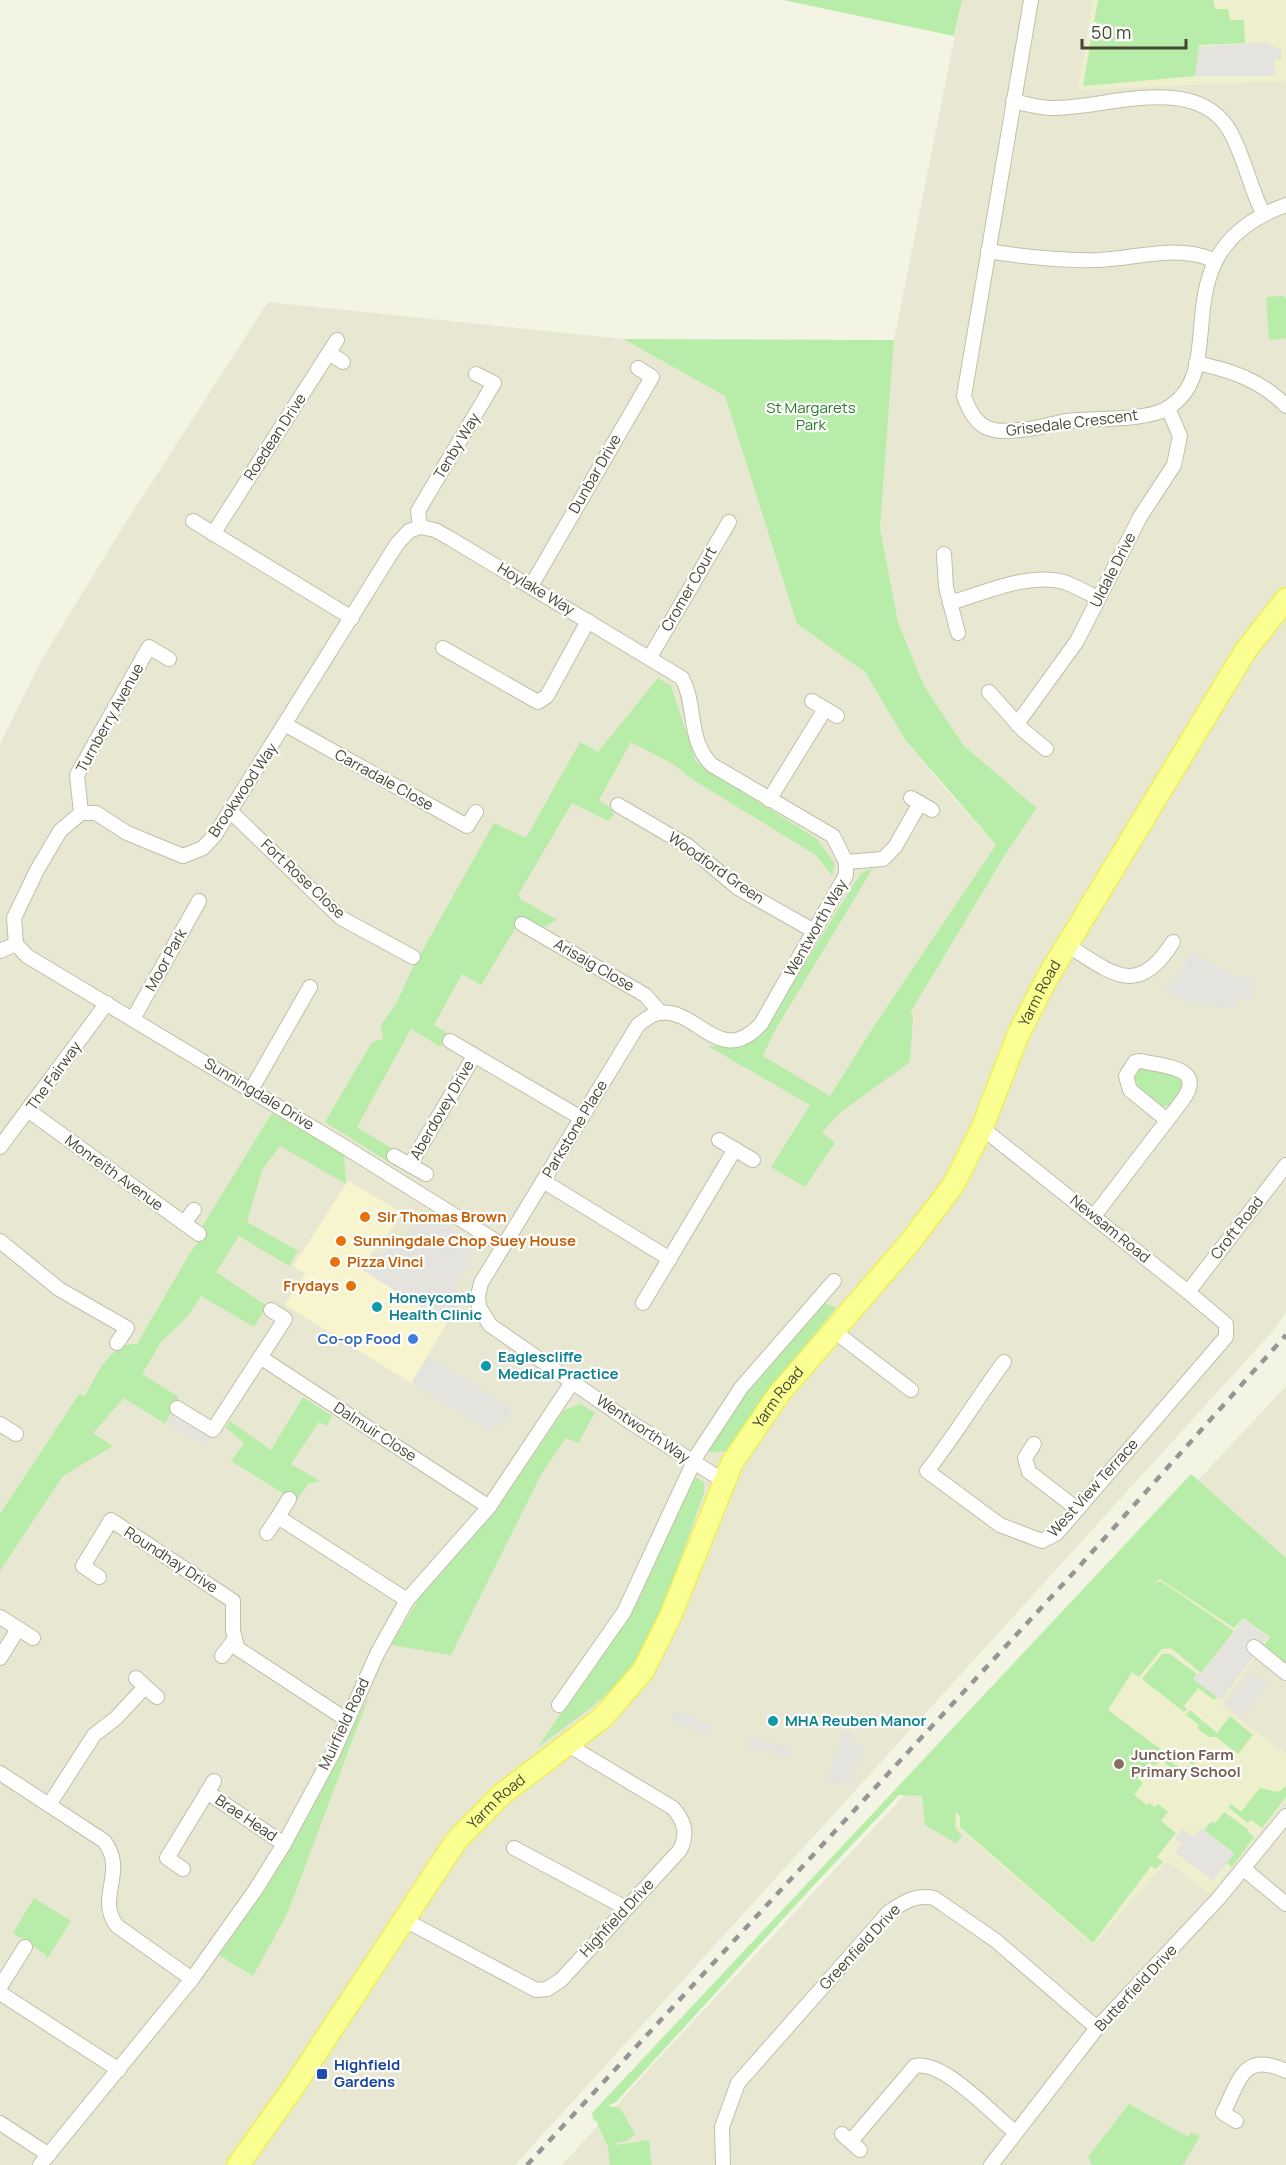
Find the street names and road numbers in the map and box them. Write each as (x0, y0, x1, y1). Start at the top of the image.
street label: Roedean Drive (239, 389, 311, 484)
street label: Grisedale Crescent (1005, 404, 1139, 441)
street label: Tenby Way (429, 409, 485, 483)
street label: Dunbar Drive (563, 430, 626, 517)
street label: Uldale Drive (1085, 528, 1141, 611)
street label: Cromer Court (656, 543, 721, 635)
street label: Hoylake Way (494, 557, 579, 620)
street label: Turnberry Avenue (71, 659, 148, 776)
street label: Brookwood Way (203, 738, 282, 841)
street label: Carradale Close (331, 744, 438, 816)
street label: Woodford Green (664, 827, 769, 909)
street label: Fort Rose Close (257, 834, 350, 923)
street label: Wentworth Way (779, 875, 852, 980)
street label: Moor Park (140, 924, 192, 995)
street label: Arisaig Close (550, 933, 639, 996)
street label: Yarm Road (1013, 956, 1066, 1030)
street label: The Fairway (21, 1037, 86, 1115)
street label: Sunningdale Drive (200, 1052, 318, 1135)
street label: Aberdovey Drive (405, 1056, 479, 1163)
street label: Parkstone Place (537, 1076, 612, 1182)
street label: Monreith Avenue (61, 1130, 168, 1216)
street label: Newsam Road (1066, 1190, 1155, 1267)
street label: Croft Road (1205, 1192, 1268, 1264)
street label: Yarm Road (748, 1362, 808, 1432)
street label: Wentworth Way (592, 1389, 694, 1468)
street label: Dalmuir Close (330, 1397, 421, 1466)
street label: West View Terrace (1043, 1434, 1143, 1542)
street label: Roundhay Drive (120, 1521, 222, 1598)
street label: Muirfield Road (313, 1674, 374, 1773)
street label: Yarm Road (462, 1769, 529, 1833)
street label: Brae Head (211, 1789, 281, 1846)
street label: Highfield Drive (575, 1874, 659, 1961)
street label: Greenfield Drive (814, 1899, 905, 1994)
street label: Butterfield Drive (1090, 1939, 1182, 2036)

